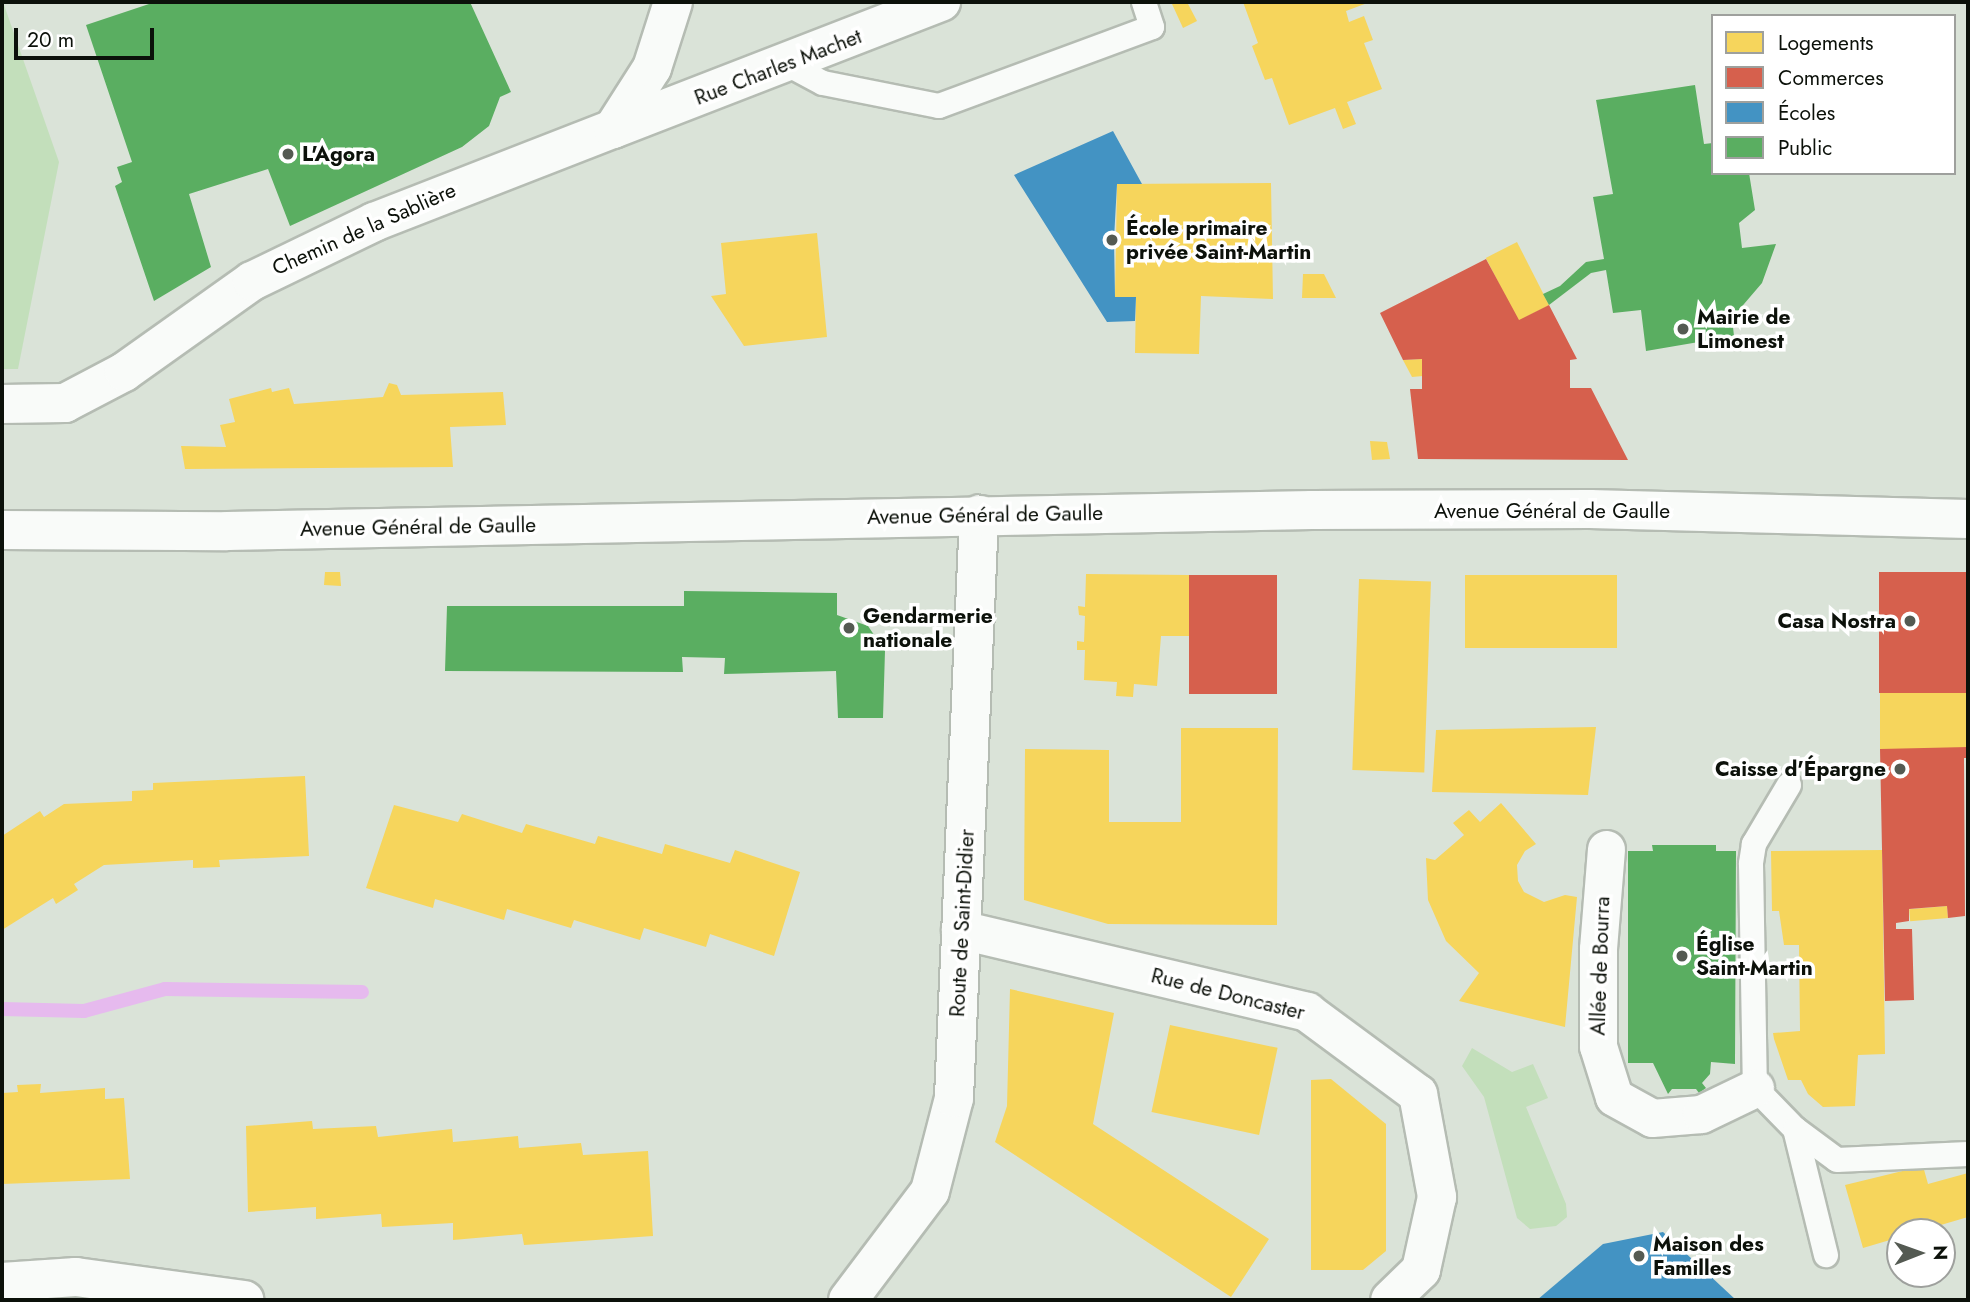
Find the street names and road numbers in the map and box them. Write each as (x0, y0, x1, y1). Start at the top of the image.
street label: Rue Charles Machet (691, 24, 865, 110)
street label: Chemin de la Sablière (268, 177, 460, 281)
street label: Avenue Général de Gaulle (1434, 498, 1670, 524)
street label: Avenue Général de Gaulle (867, 500, 1103, 530)
street label: Avenue Général de Gaulle (300, 512, 536, 542)
street label: Route de Saint-Didier (944, 828, 980, 1018)
street label: Allée de Bourra (1585, 896, 1615, 1036)
street label: Rue de Doncaster (1149, 963, 1307, 1025)

